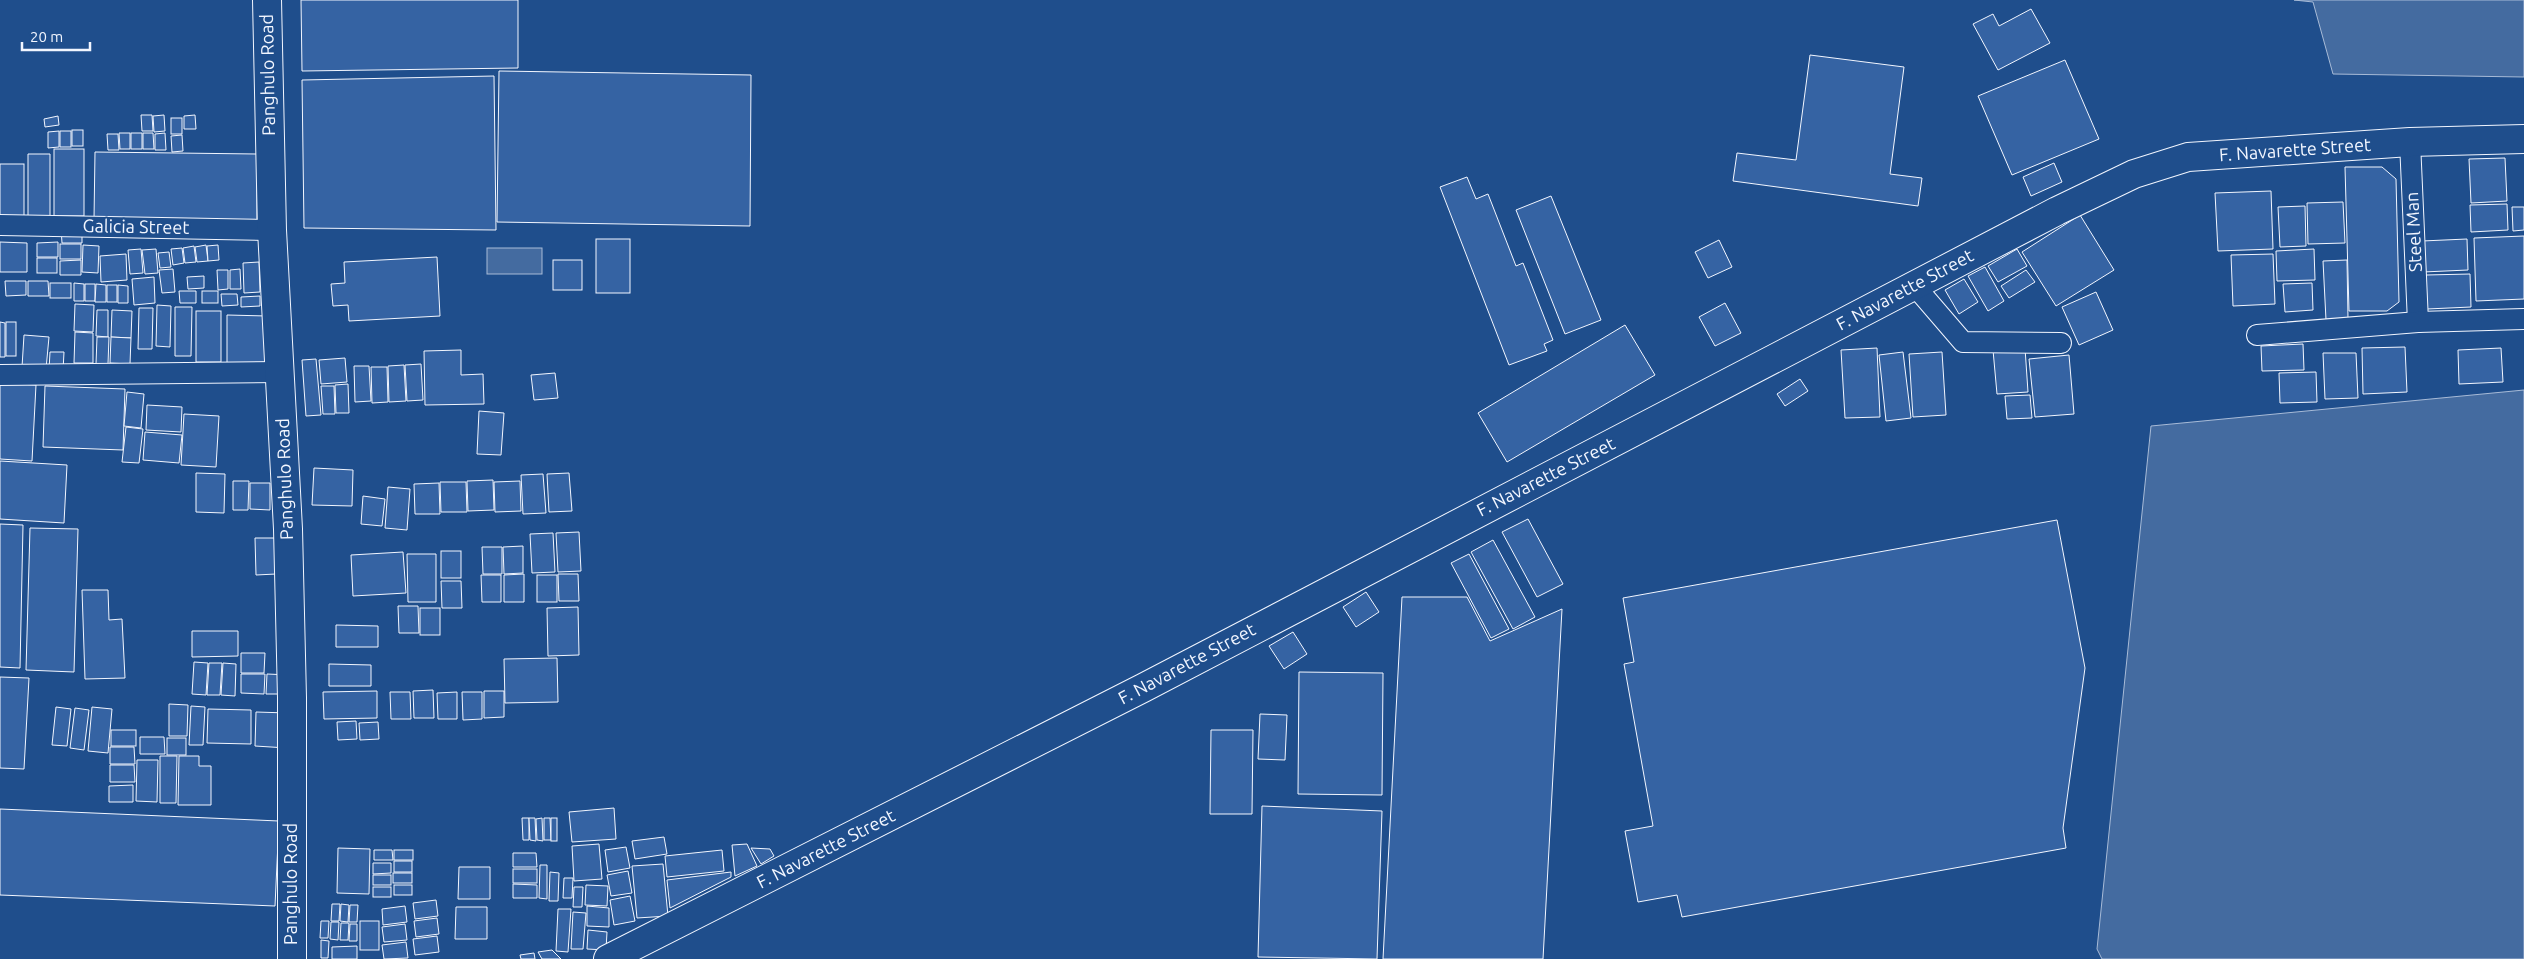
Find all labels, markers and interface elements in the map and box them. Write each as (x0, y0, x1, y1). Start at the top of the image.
street label: Panghulo Road (256, 14, 278, 136)
scale bar (22, 20, 90, 52)
text: 20 m (30, 28, 63, 45)
street label: F. Navarette Street (2218, 134, 2372, 164)
street label: Steel Man (2401, 191, 2425, 273)
street label: Galicia Street (83, 215, 190, 237)
street label: F. Navarette Street (1833, 245, 1976, 334)
street label: Panghulo Road (272, 418, 296, 540)
street label: F. Navarette Street (1473, 433, 1618, 520)
street label: F. Navarette Street (1115, 619, 1258, 708)
street label: F. Navarette Street (753, 805, 898, 892)
street label: Panghulo Road (280, 823, 300, 945)

